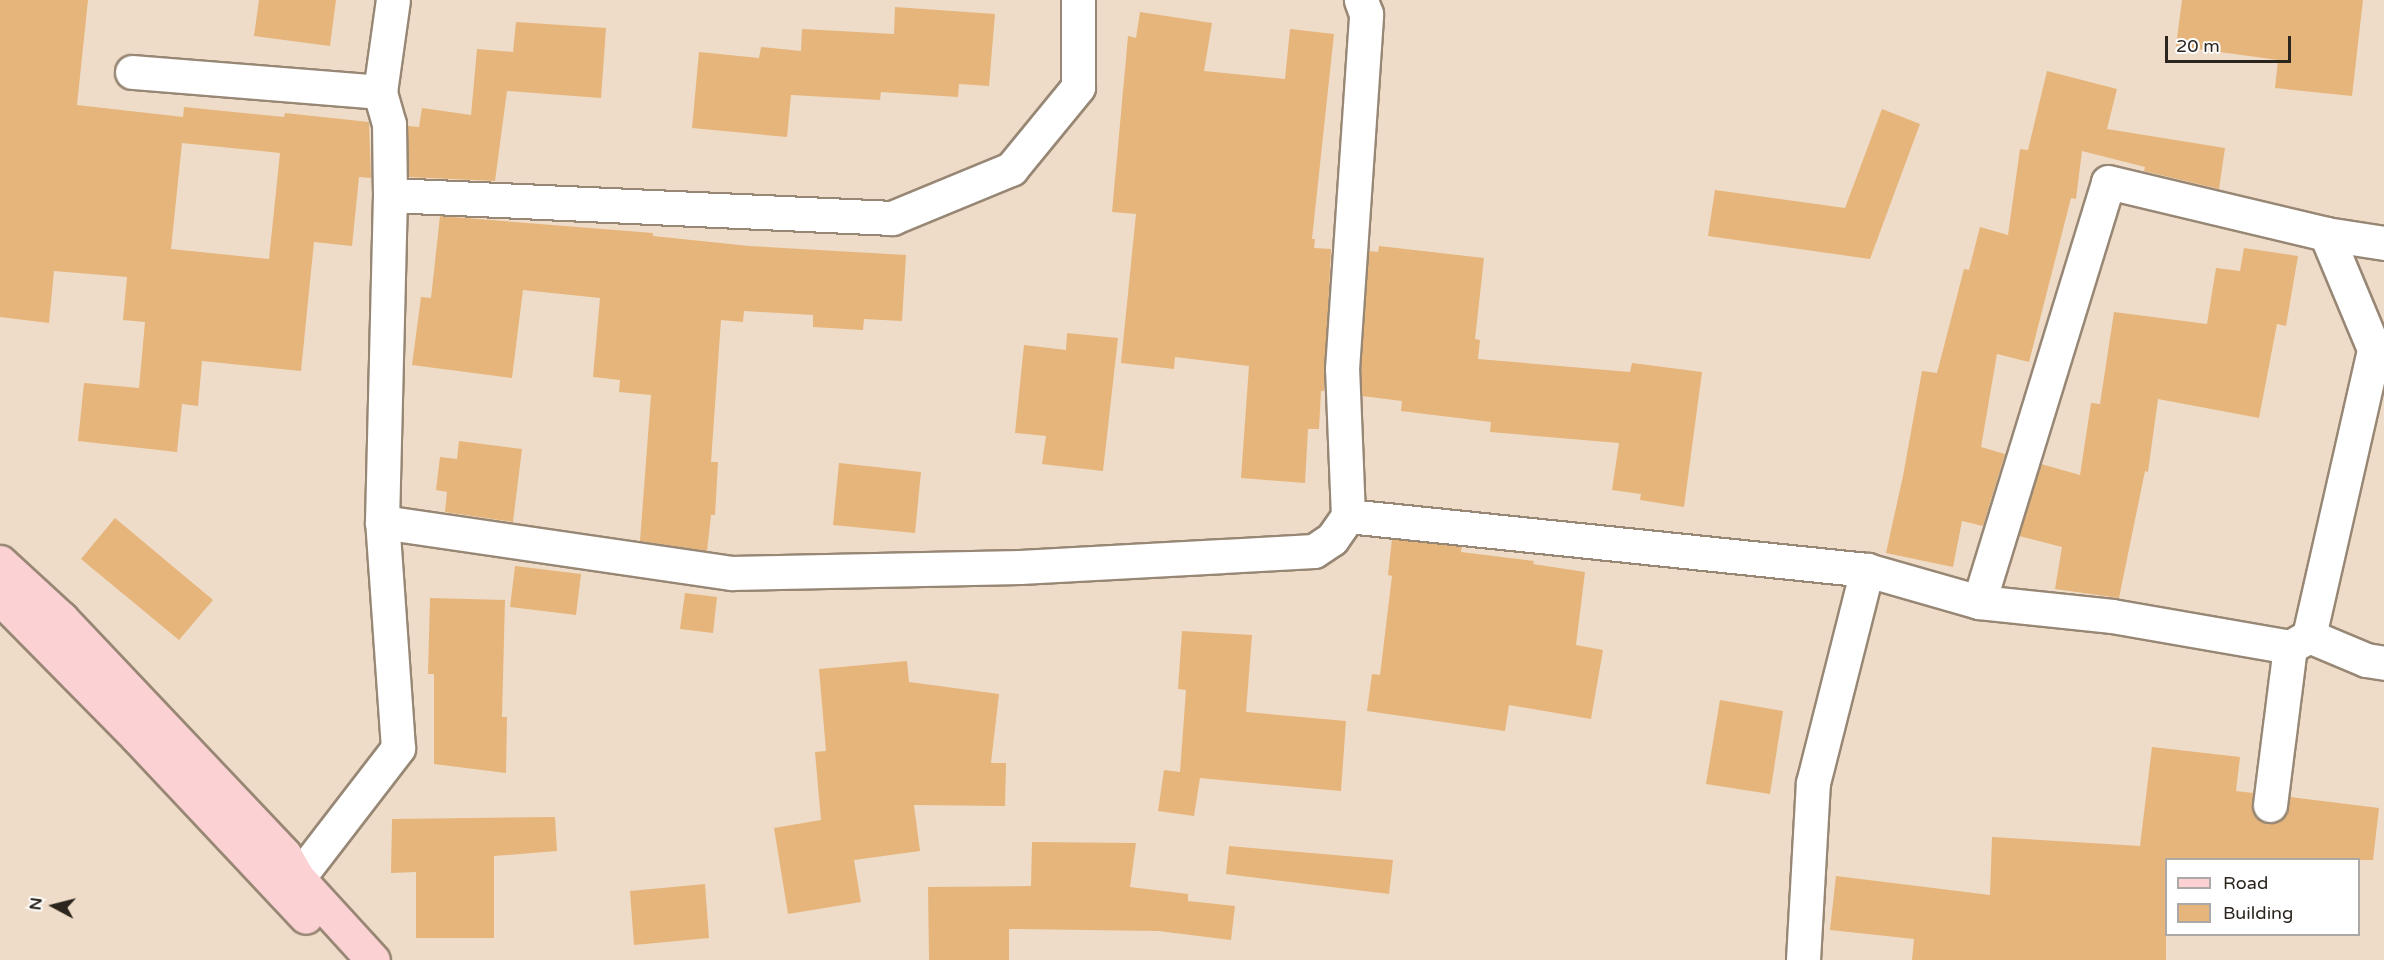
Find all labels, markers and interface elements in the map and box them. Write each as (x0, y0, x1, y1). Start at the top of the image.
scale bar (2168, 24, 2294, 62)
text: 20 m (2176, 35, 2220, 57)
legend (2165, 858, 2360, 936)
text: Road (2223, 872, 2268, 894)
north arrow (24, 876, 84, 936)
text: N (25, 896, 47, 911)
text: Building (2223, 902, 2293, 924)

